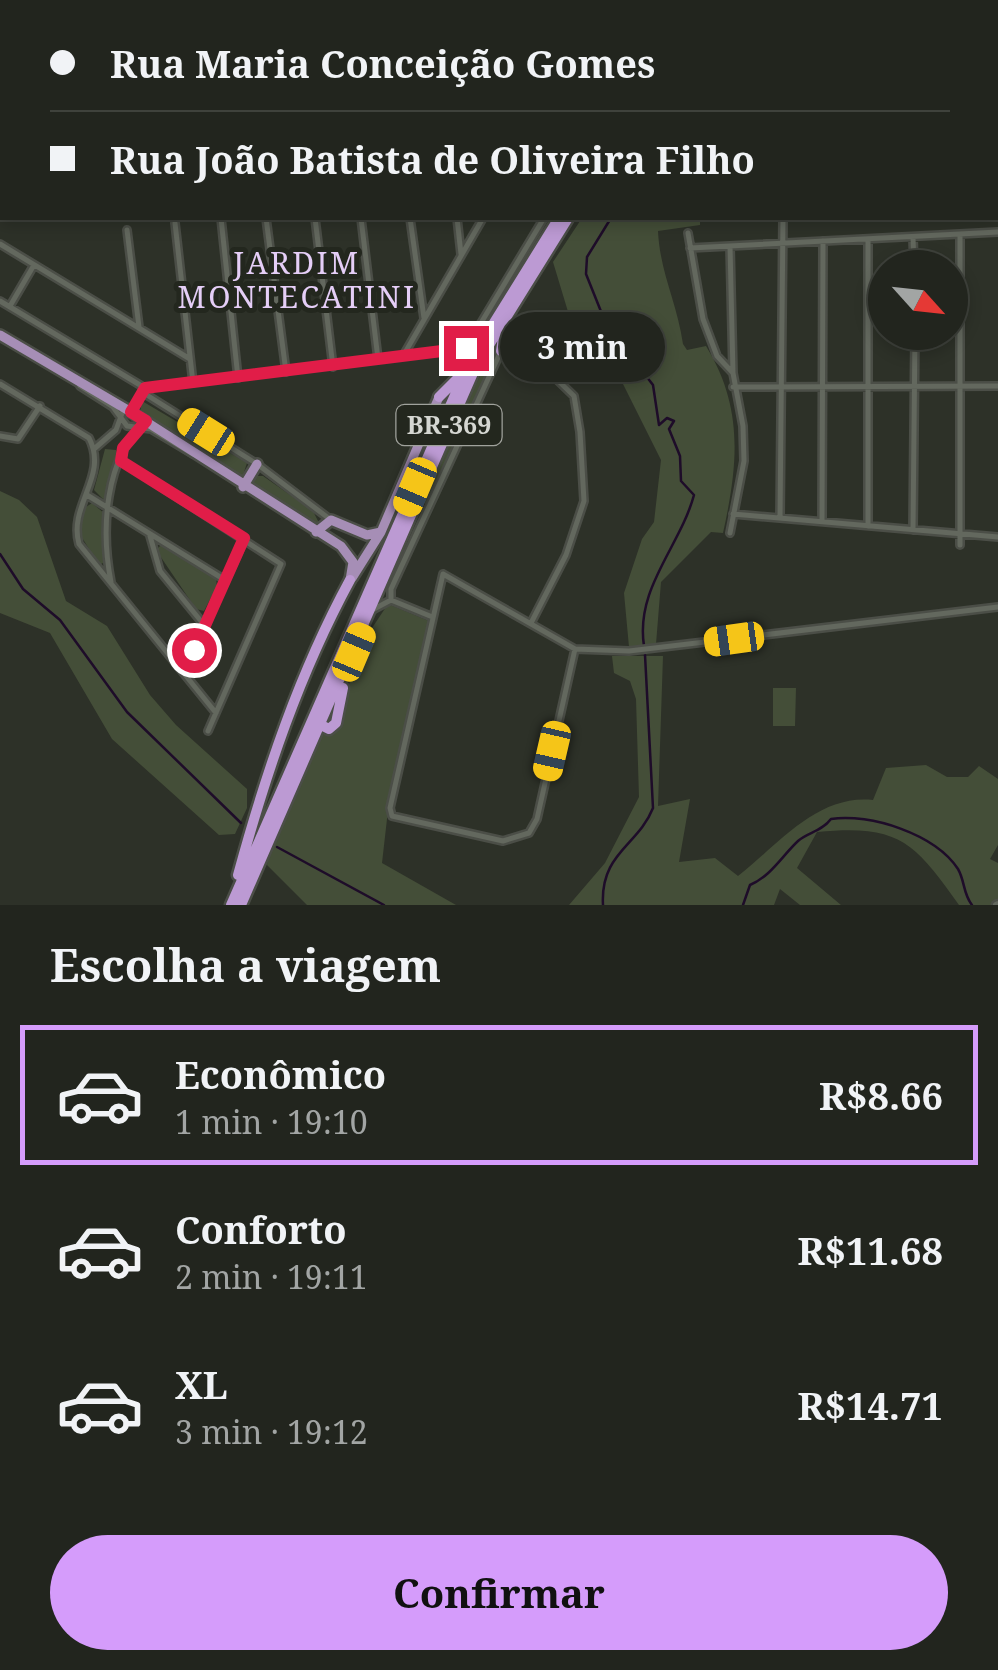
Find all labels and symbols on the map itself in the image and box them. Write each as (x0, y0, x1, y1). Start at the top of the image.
district label: JARDIM MONTECATINI (178, 242, 416, 317)
north arrow (868, 250, 968, 350)
callout: 3 min (501, 313, 666, 383)
route end (444, 326, 489, 371)
car (173, 403, 239, 461)
road number: BR-369 (396, 405, 502, 445)
car (389, 454, 441, 520)
car (328, 619, 380, 685)
car (702, 620, 766, 658)
route start (172, 628, 217, 673)
car (531, 718, 573, 784)

